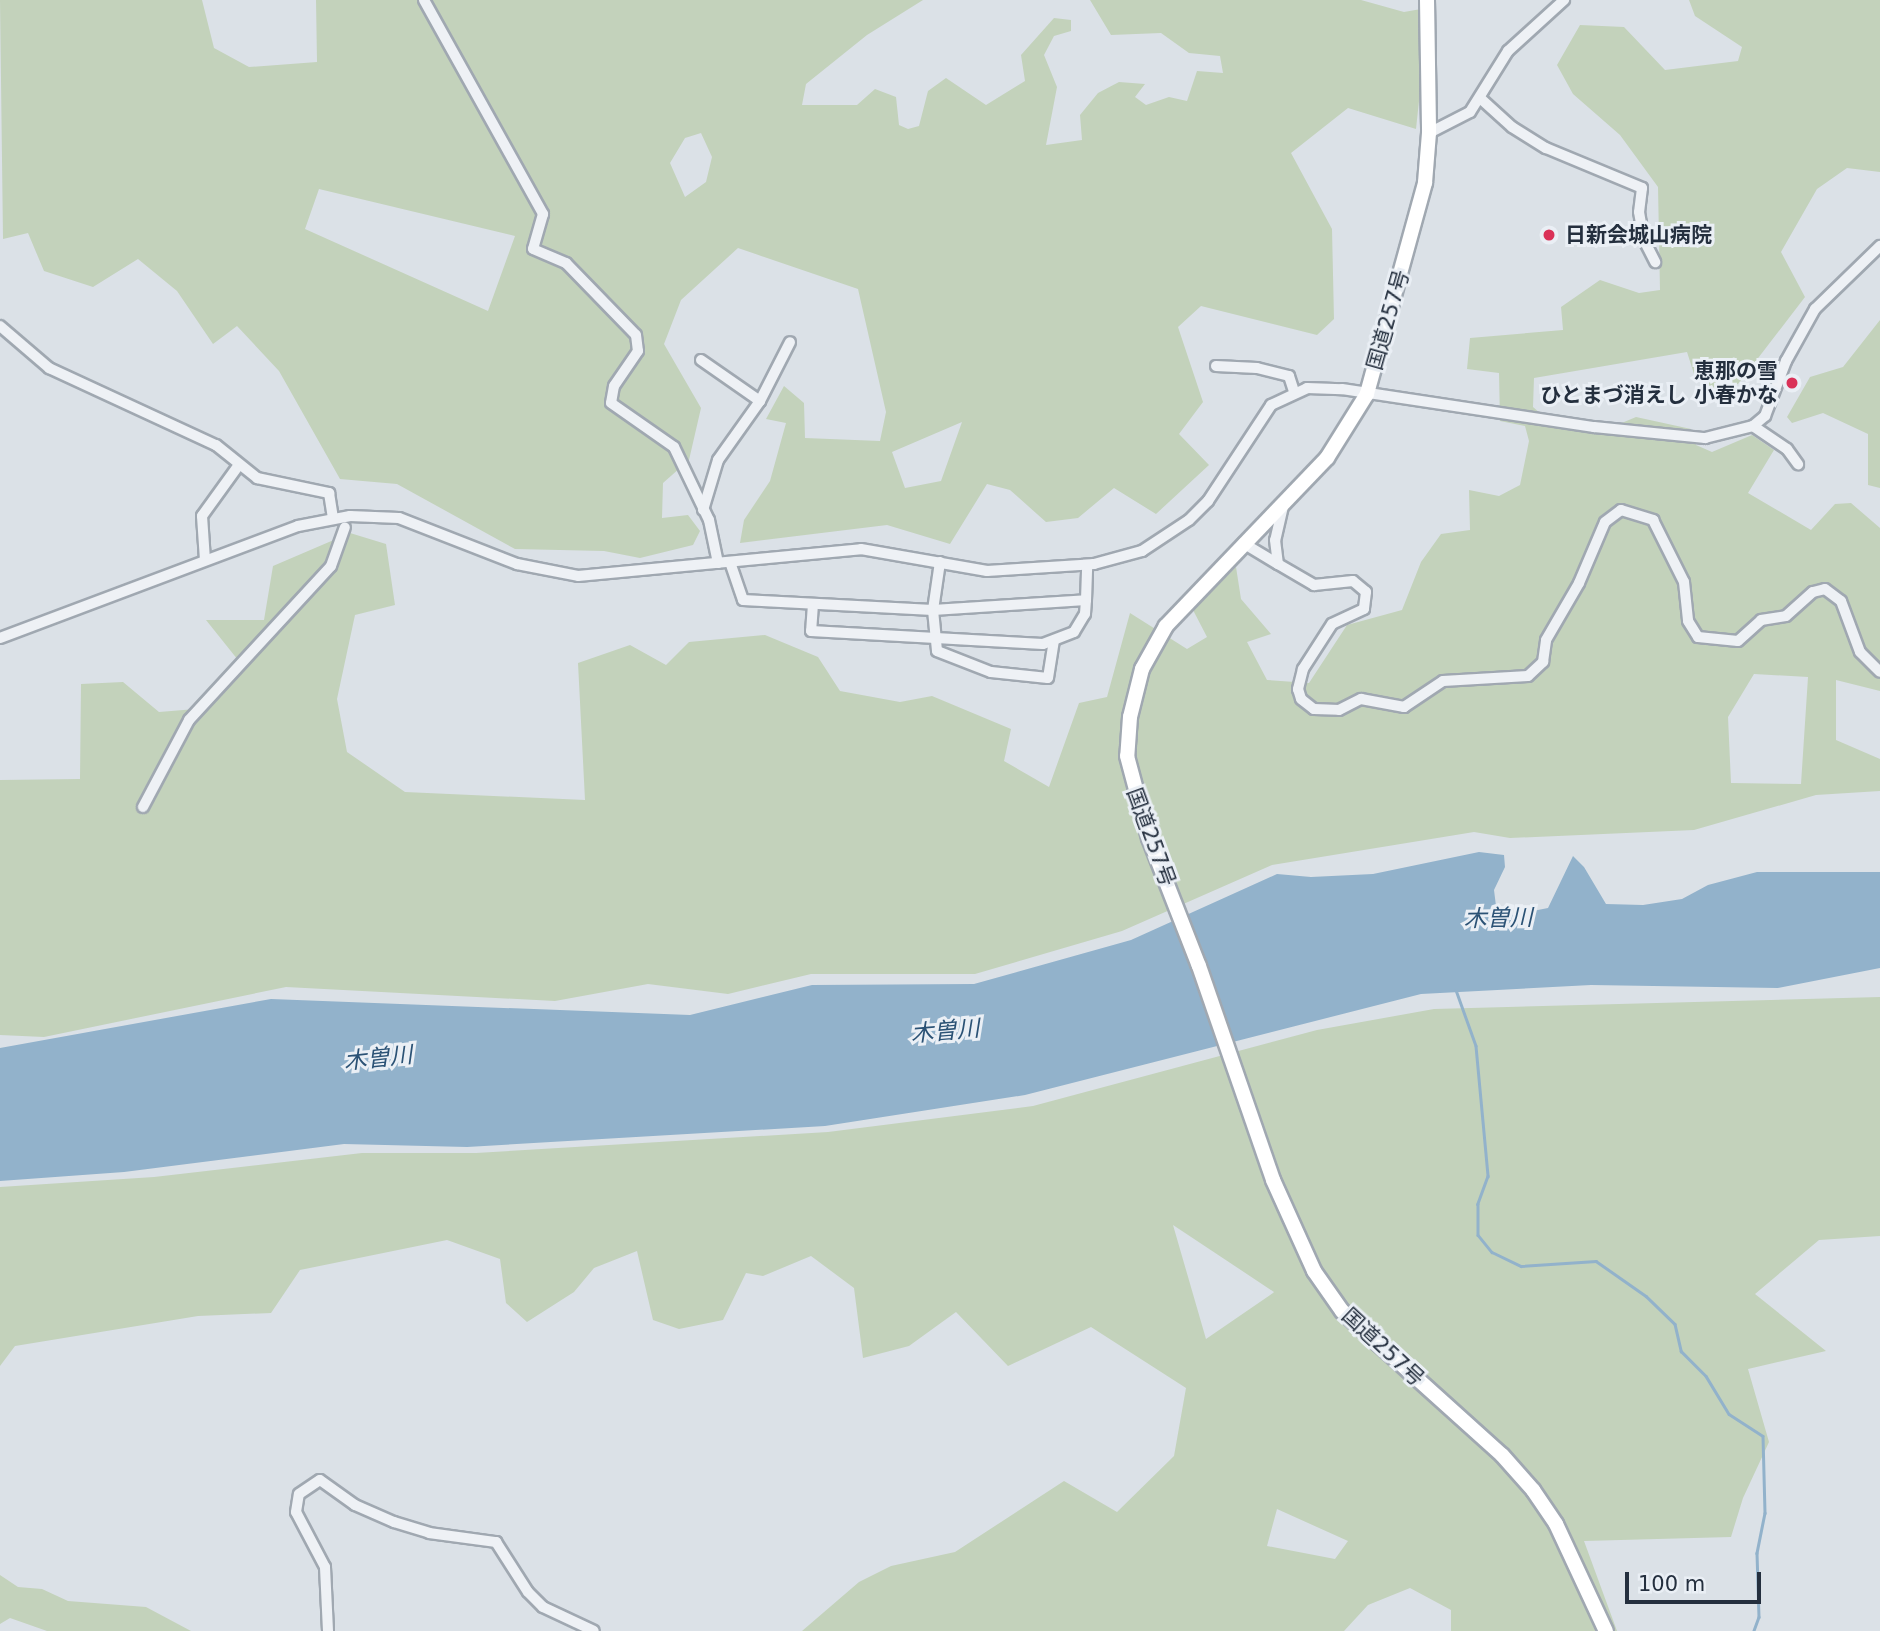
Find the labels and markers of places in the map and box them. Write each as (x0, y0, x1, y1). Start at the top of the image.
place label: 日新会城山病院 (1565, 222, 1712, 248)
marker: 日新会城山病院 (1539, 225, 1559, 245)
place label: 恵那の雪 ひとまづ消えし 小春かな (1540, 358, 1778, 408)
marker: 恵那の雪 ひとまづ消えし 小春かな (1784, 375, 1800, 391)

